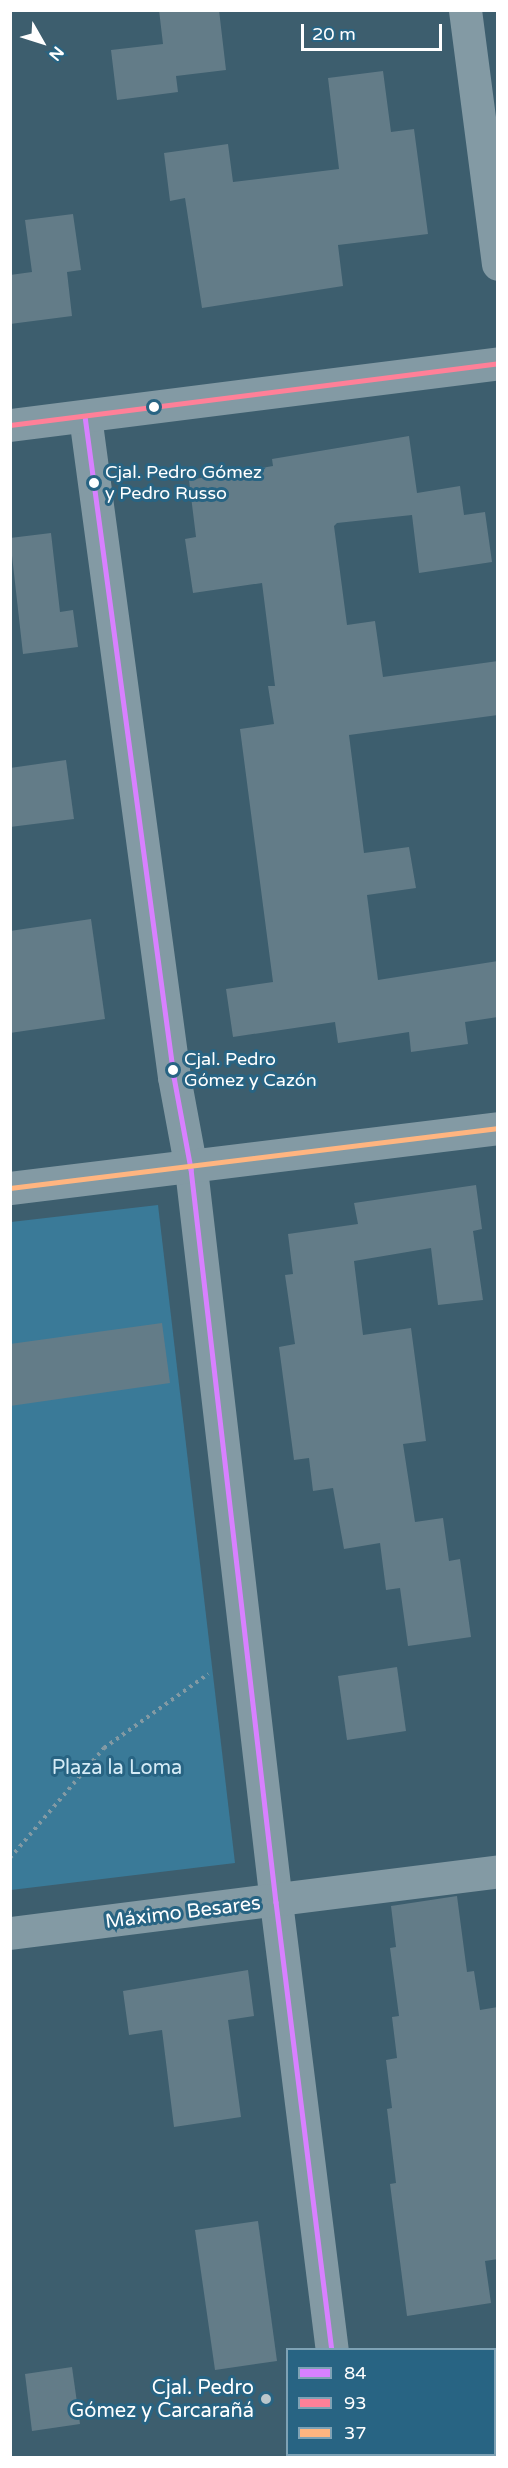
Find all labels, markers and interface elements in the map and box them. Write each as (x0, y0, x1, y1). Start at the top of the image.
north arrow (12, 12, 72, 72)
scale bar (304, 12, 445, 50)
text: 20 m (312, 23, 356, 45)
text: N (44, 42, 68, 65)
unlabelled marker (148, 401, 160, 413)
place label: Cjal. Pedro Gómez y Pedro Russo (105, 462, 262, 504)
marker: Cjal. Pedro Gómez y Pedro Russo (88, 477, 100, 489)
place label: Cjal. Pedro Gómez y Cazón (184, 1049, 317, 1092)
marker: Cjal. Pedro Gómez y Cazón (167, 1064, 179, 1076)
park label: Plaza la Loma (52, 1756, 182, 1780)
street label: Máximo Besares (104, 1892, 262, 1934)
legend (286, 2348, 496, 2456)
text: 84 (344, 2362, 367, 2384)
place label: Cjal. Pedro Gómez y Carcarañá (69, 2376, 254, 2423)
marker: Cjal. Pedro Gómez y Carcarañá (259, 2392, 273, 2406)
text: 93 (344, 2392, 367, 2414)
text: 37 (344, 2422, 367, 2444)

